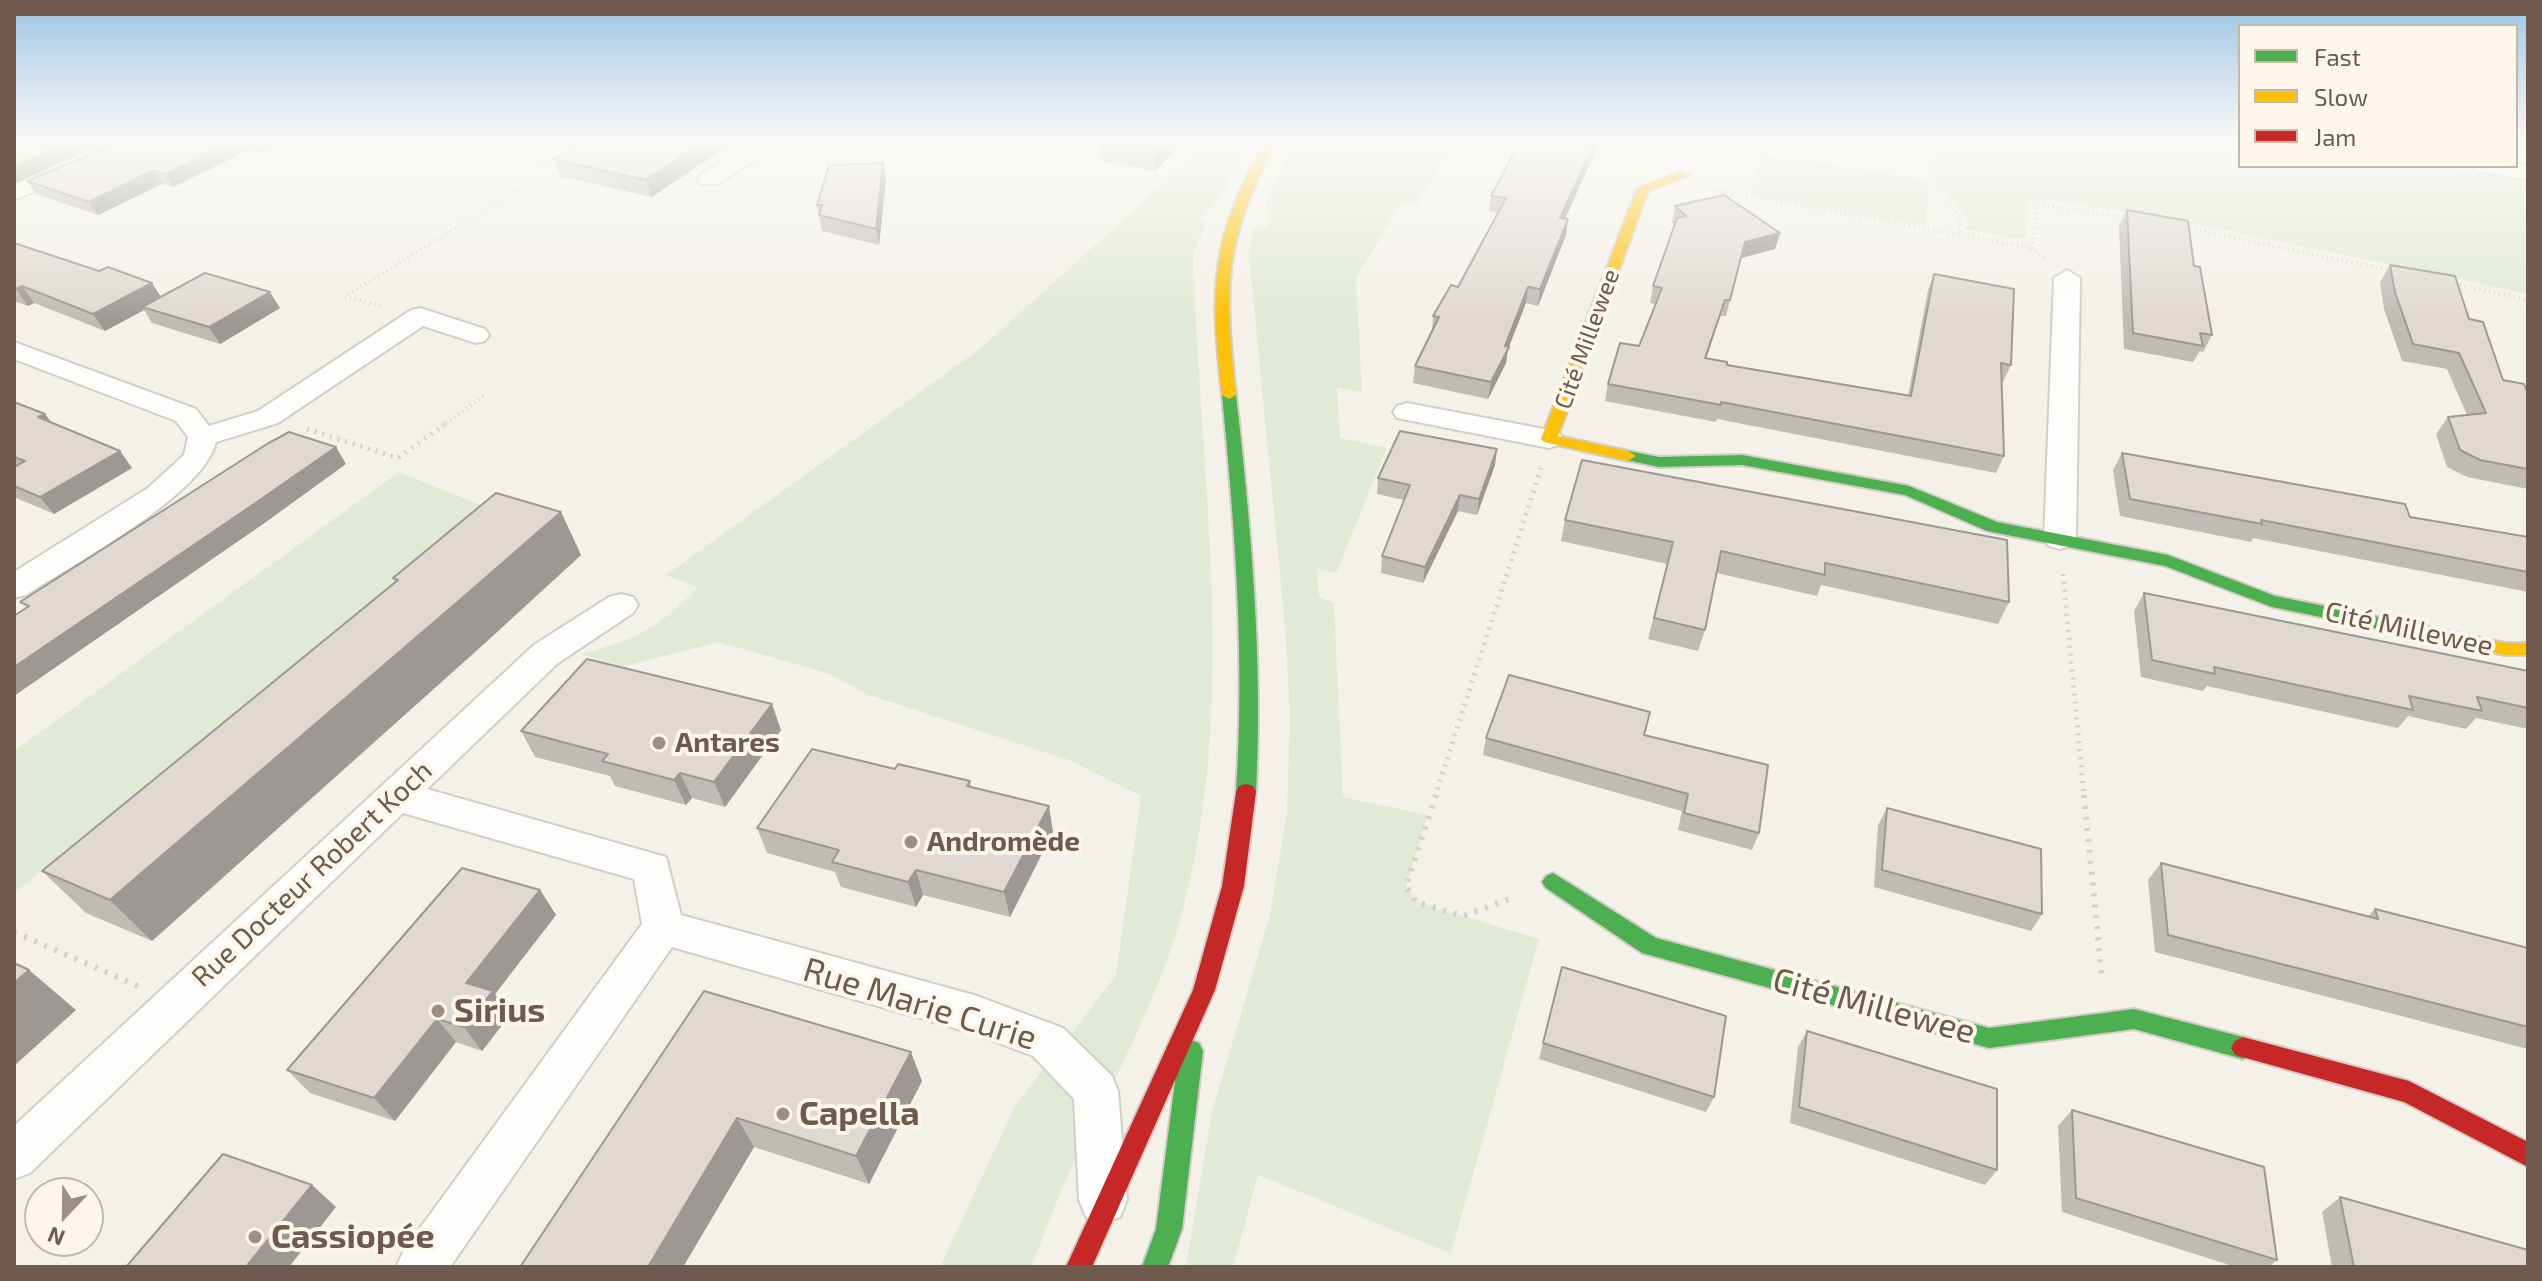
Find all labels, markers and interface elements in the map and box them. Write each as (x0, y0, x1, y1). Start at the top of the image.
legend (2238, 24, 2518, 168)
text: Fast (2314, 42, 2361, 71)
text: Slow (2314, 82, 2368, 111)
text: Jam (2314, 122, 2356, 151)
street label: Cité Millewee (1548, 265, 1626, 413)
street label: Cité Millewee (2322, 595, 2496, 663)
place label: Antares (675, 726, 780, 760)
marker: Antares (650, 734, 668, 752)
street label: Rue Docteur Robert Koch (185, 754, 439, 994)
place label: Andromède (927, 825, 1080, 859)
marker: Andromède (902, 833, 920, 851)
street label: Rue Marie Curie (798, 949, 1042, 1059)
street label: Cité Millewee (1768, 959, 1980, 1053)
place label: Sirius (454, 991, 545, 1031)
marker: Sirius (429, 1002, 447, 1020)
place label: Capella (799, 1094, 920, 1134)
marker: Capella (774, 1105, 792, 1123)
north arrow (24, 1177, 104, 1257)
place label: Cassiopée (271, 1217, 435, 1257)
text: N (44, 1222, 68, 1252)
marker: Cassiopée (246, 1228, 264, 1246)

